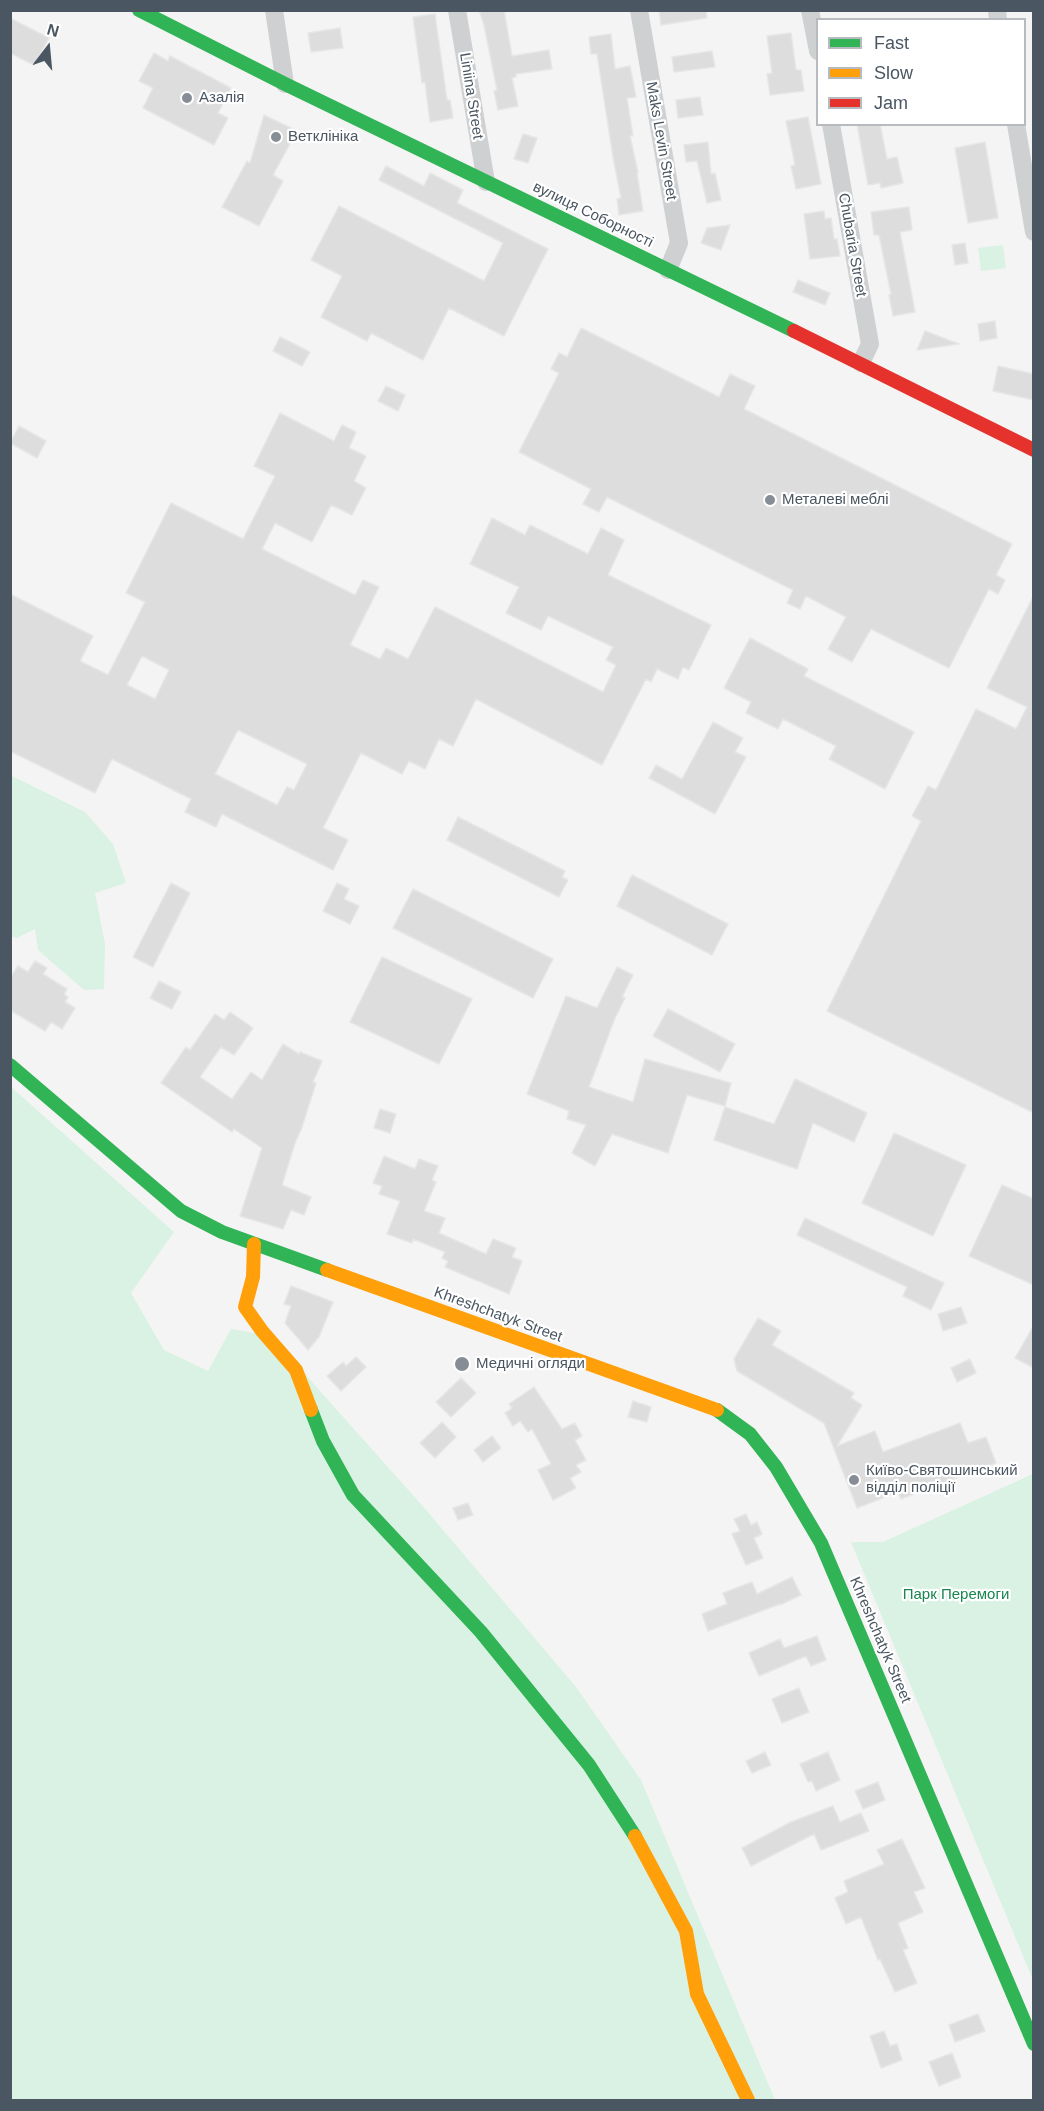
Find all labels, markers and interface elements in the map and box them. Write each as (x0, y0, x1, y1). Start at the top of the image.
north arrow (18, 18, 78, 78)
legend (816, 18, 1026, 126)
text: N (45, 20, 61, 40)
text: Fast (874, 33, 909, 53)
street label: Liniina Street (455, 51, 487, 141)
text: Slow (874, 63, 913, 83)
street label: Maks Levin Street (642, 80, 680, 202)
place label: Азалія (199, 89, 244, 107)
marker: Азалія (180, 91, 194, 105)
text: Jam (874, 93, 908, 113)
place label: Ветклініка (288, 128, 358, 146)
marker: Ветклініка (269, 130, 283, 144)
street label: вулиця Соборності (530, 178, 656, 252)
street label: Chubaria Street (834, 192, 870, 298)
place label: Металеві меблі (782, 491, 889, 509)
marker: Металеві меблі (763, 493, 777, 507)
street label: Khreshchatyk Street (431, 1283, 565, 1347)
marker: Медичні огляди (453, 1355, 471, 1373)
place label: Медичні огляди (476, 1355, 585, 1373)
place label: Київо-Святошинський відділ поліції (866, 1462, 1018, 1497)
marker: Київо-Святошинський відділ поліції (847, 1473, 861, 1487)
street label: Khreshchatyk Street (845, 1574, 915, 1706)
park label: Парк Перемоги (903, 1586, 1009, 1604)

